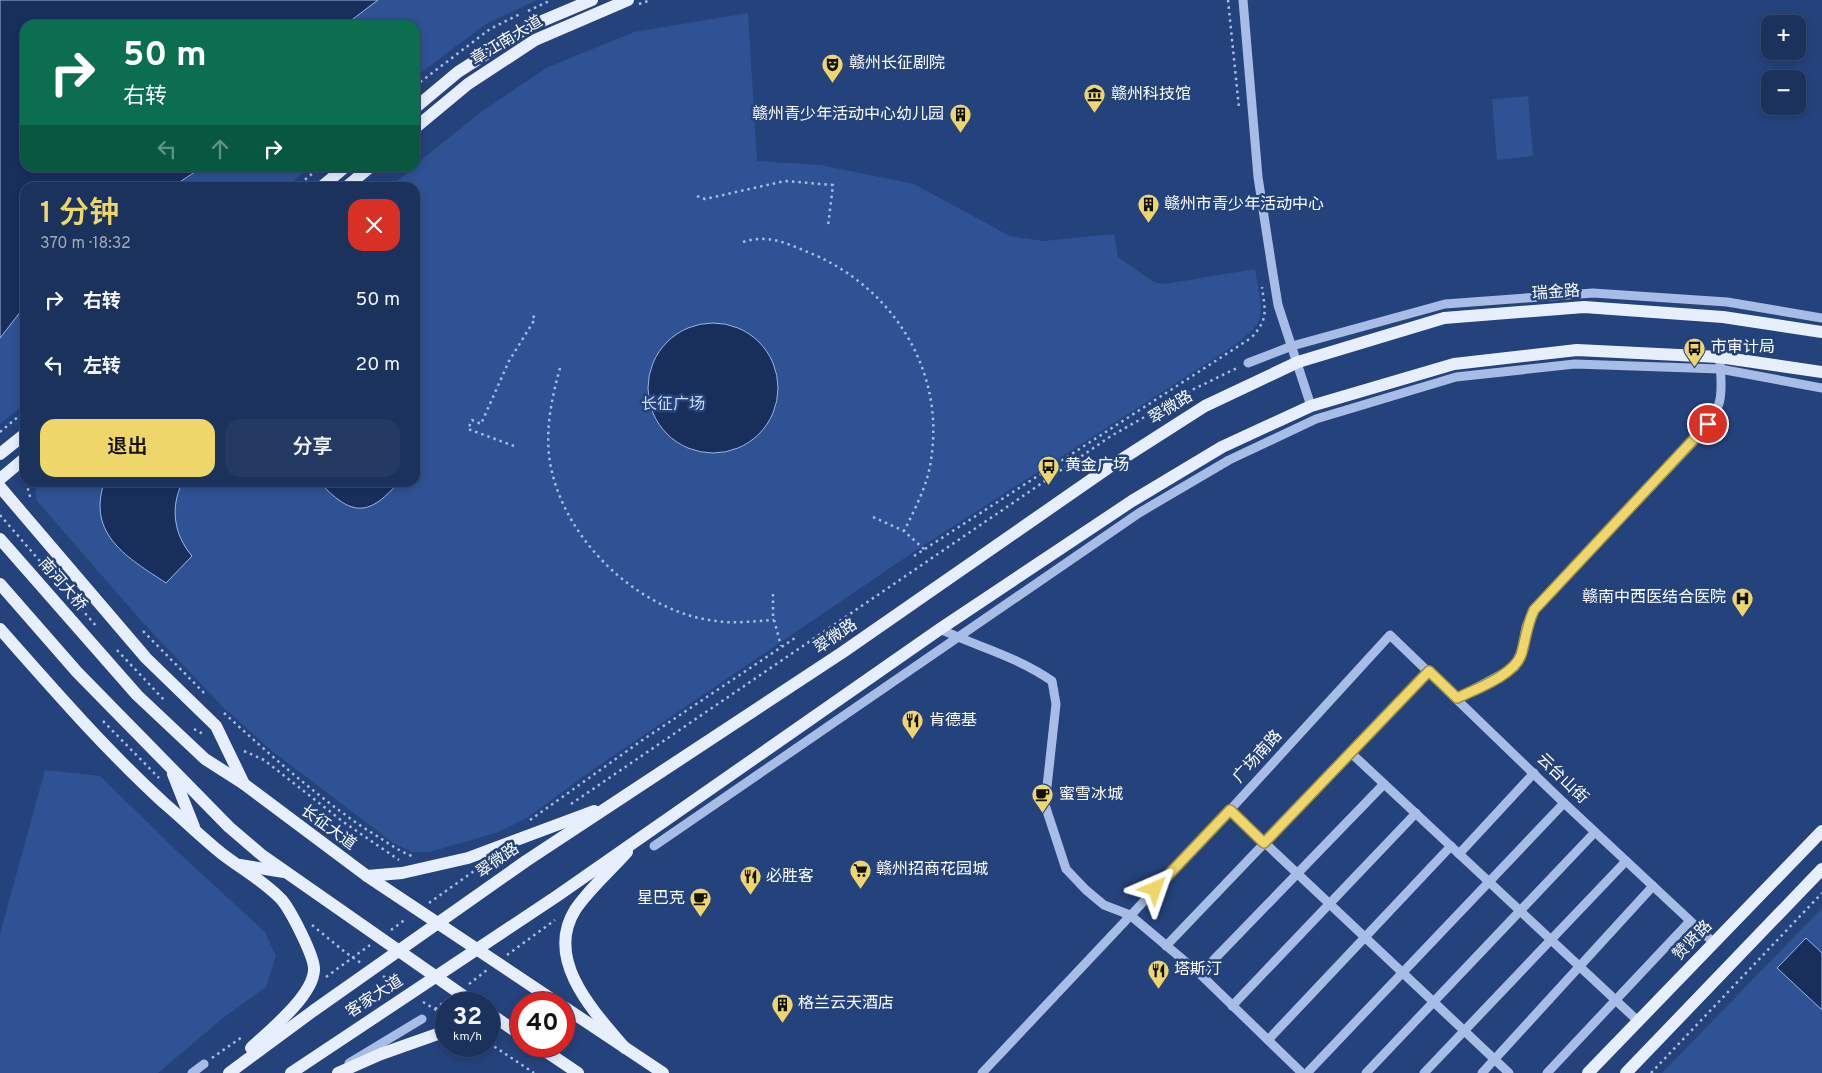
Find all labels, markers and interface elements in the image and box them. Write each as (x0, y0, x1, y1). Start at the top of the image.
street label: 章江南大道 (468, 12, 546, 70)
map controls (1761, 15, 1806, 115)
button: + (1761, 15, 1806, 60)
text: 50 m (123, 34, 207, 78)
icon: right (40, 40, 105, 105)
theatre icon: 赣州长征剧院 (821, 52, 845, 83)
place label: 赣州长征剧院 (849, 53, 945, 74)
button: − (1761, 70, 1806, 115)
museum icon: 赣州科技馆 (1083, 83, 1107, 114)
text: 右转 (123, 84, 167, 111)
place label: 赣州科技馆 (1111, 84, 1191, 105)
building icon: 赣州青少年活动中心幼儿园 (948, 103, 972, 134)
place label: 赣州青少年活动中心幼儿园 (752, 104, 944, 125)
icon: left (153, 135, 181, 163)
icon: ahead (206, 135, 234, 163)
icon: right (259, 135, 287, 163)
building icon: 赣州市青少年活动中心 (1136, 193, 1160, 224)
place label: 赣州市青少年活动中心 (1164, 194, 1324, 215)
text: 1 分钟 (40, 196, 119, 233)
button: close (348, 199, 400, 251)
text: 370 m · 18:32 (40, 234, 131, 254)
street label: 瑞金路 (1531, 281, 1581, 305)
icon: right (40, 286, 68, 314)
text: 50 m (355, 288, 400, 312)
text: 右转 (83, 290, 121, 314)
bus stop icon: 市审计局 (1683, 336, 1707, 367)
place label: 市审计局 (1711, 338, 1775, 358)
icon: left (40, 351, 68, 379)
text: 20 m (356, 353, 400, 377)
text: 左转 (83, 355, 121, 379)
street label: 翠微路 (1145, 387, 1197, 429)
park label: 长征广场 (641, 395, 705, 415)
pin (1687, 403, 1729, 445)
icon: arrive (1694, 410, 1722, 438)
button: 退出 (40, 419, 215, 477)
button: 分享 (225, 419, 400, 477)
bus stop icon: 黄金广场 (1037, 454, 1061, 485)
place label: 黄金广场 (1065, 456, 1129, 476)
street label: 南河大桥 (33, 554, 91, 616)
hospital icon: 赣南中西医结合医院 (1730, 586, 1754, 617)
place label: 赣南中西医结合医院 (1582, 587, 1726, 608)
street label: 翠微路 (811, 615, 861, 659)
restaurant icon: 肯德基 (901, 709, 925, 740)
place label: 肯德基 (929, 711, 977, 731)
street label: 广场南路 (1229, 727, 1287, 787)
street label: 云台山街 (1532, 750, 1592, 808)
cafe icon: 蜜雪冰城 (1031, 783, 1055, 814)
place label: 蜜雪冰城 (1059, 785, 1123, 805)
street label: 长征大道 (296, 801, 360, 855)
street label: 翠微路 (473, 839, 523, 883)
supermarket icon: 赣州招商花园城 (848, 858, 872, 889)
place label: 赣州招商花园城 (876, 859, 988, 880)
position arrow (1128, 862, 1180, 914)
restaurant icon: 必胜客 (738, 865, 762, 896)
place label: 必胜客 (766, 867, 814, 887)
cafe icon: 星巴克 (689, 887, 713, 918)
place label: 星巴克 (637, 889, 685, 909)
street label: 赞贤路 (1669, 917, 1717, 965)
restaurant icon: 塔斯汀 (1146, 958, 1170, 989)
place label: 塔斯汀 (1174, 960, 1222, 980)
street label: 客家大道 (343, 971, 407, 1023)
speed limit sign: 40 (510, 992, 575, 1057)
building icon: 格兰云天酒店 (770, 992, 794, 1023)
place label: 格兰云天酒店 (798, 994, 894, 1014)
text: 32 (453, 1002, 482, 1034)
text: km/h (453, 1029, 482, 1045)

